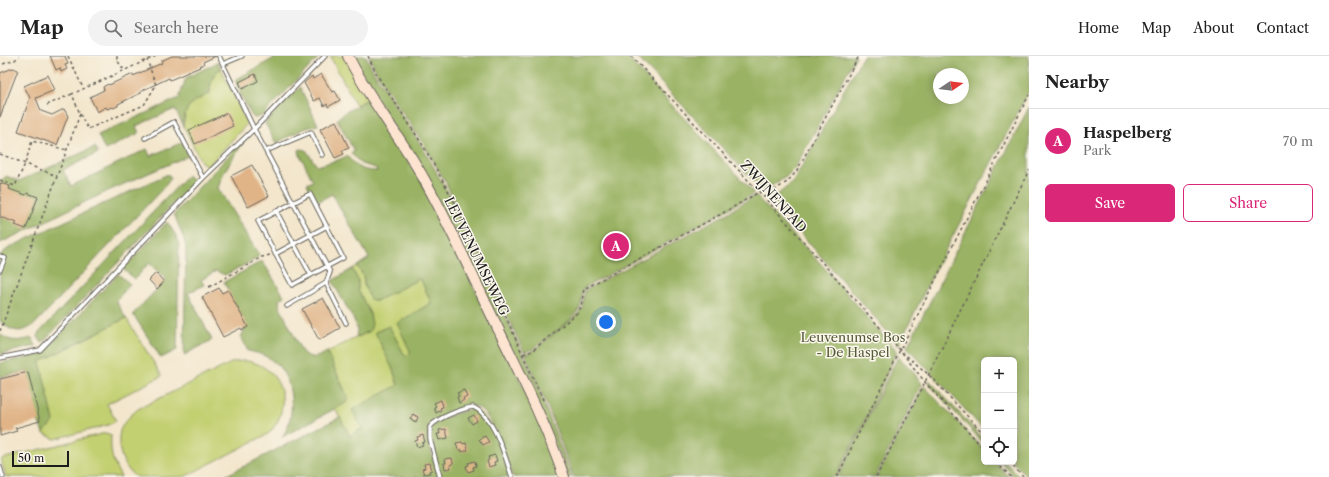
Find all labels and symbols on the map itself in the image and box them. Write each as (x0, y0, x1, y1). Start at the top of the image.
north arrow (933, 68, 969, 104)
street label: ZWIJNENPAD (738, 157, 810, 235)
street label: LEUVENUMSEWEG (441, 194, 513, 318)
pin: A (603, 231, 629, 261)
your location (596, 312, 616, 332)
park label: Leuvenumse Bos - De Haspel (801, 329, 906, 360)
scale bar (12, 449, 69, 468)

